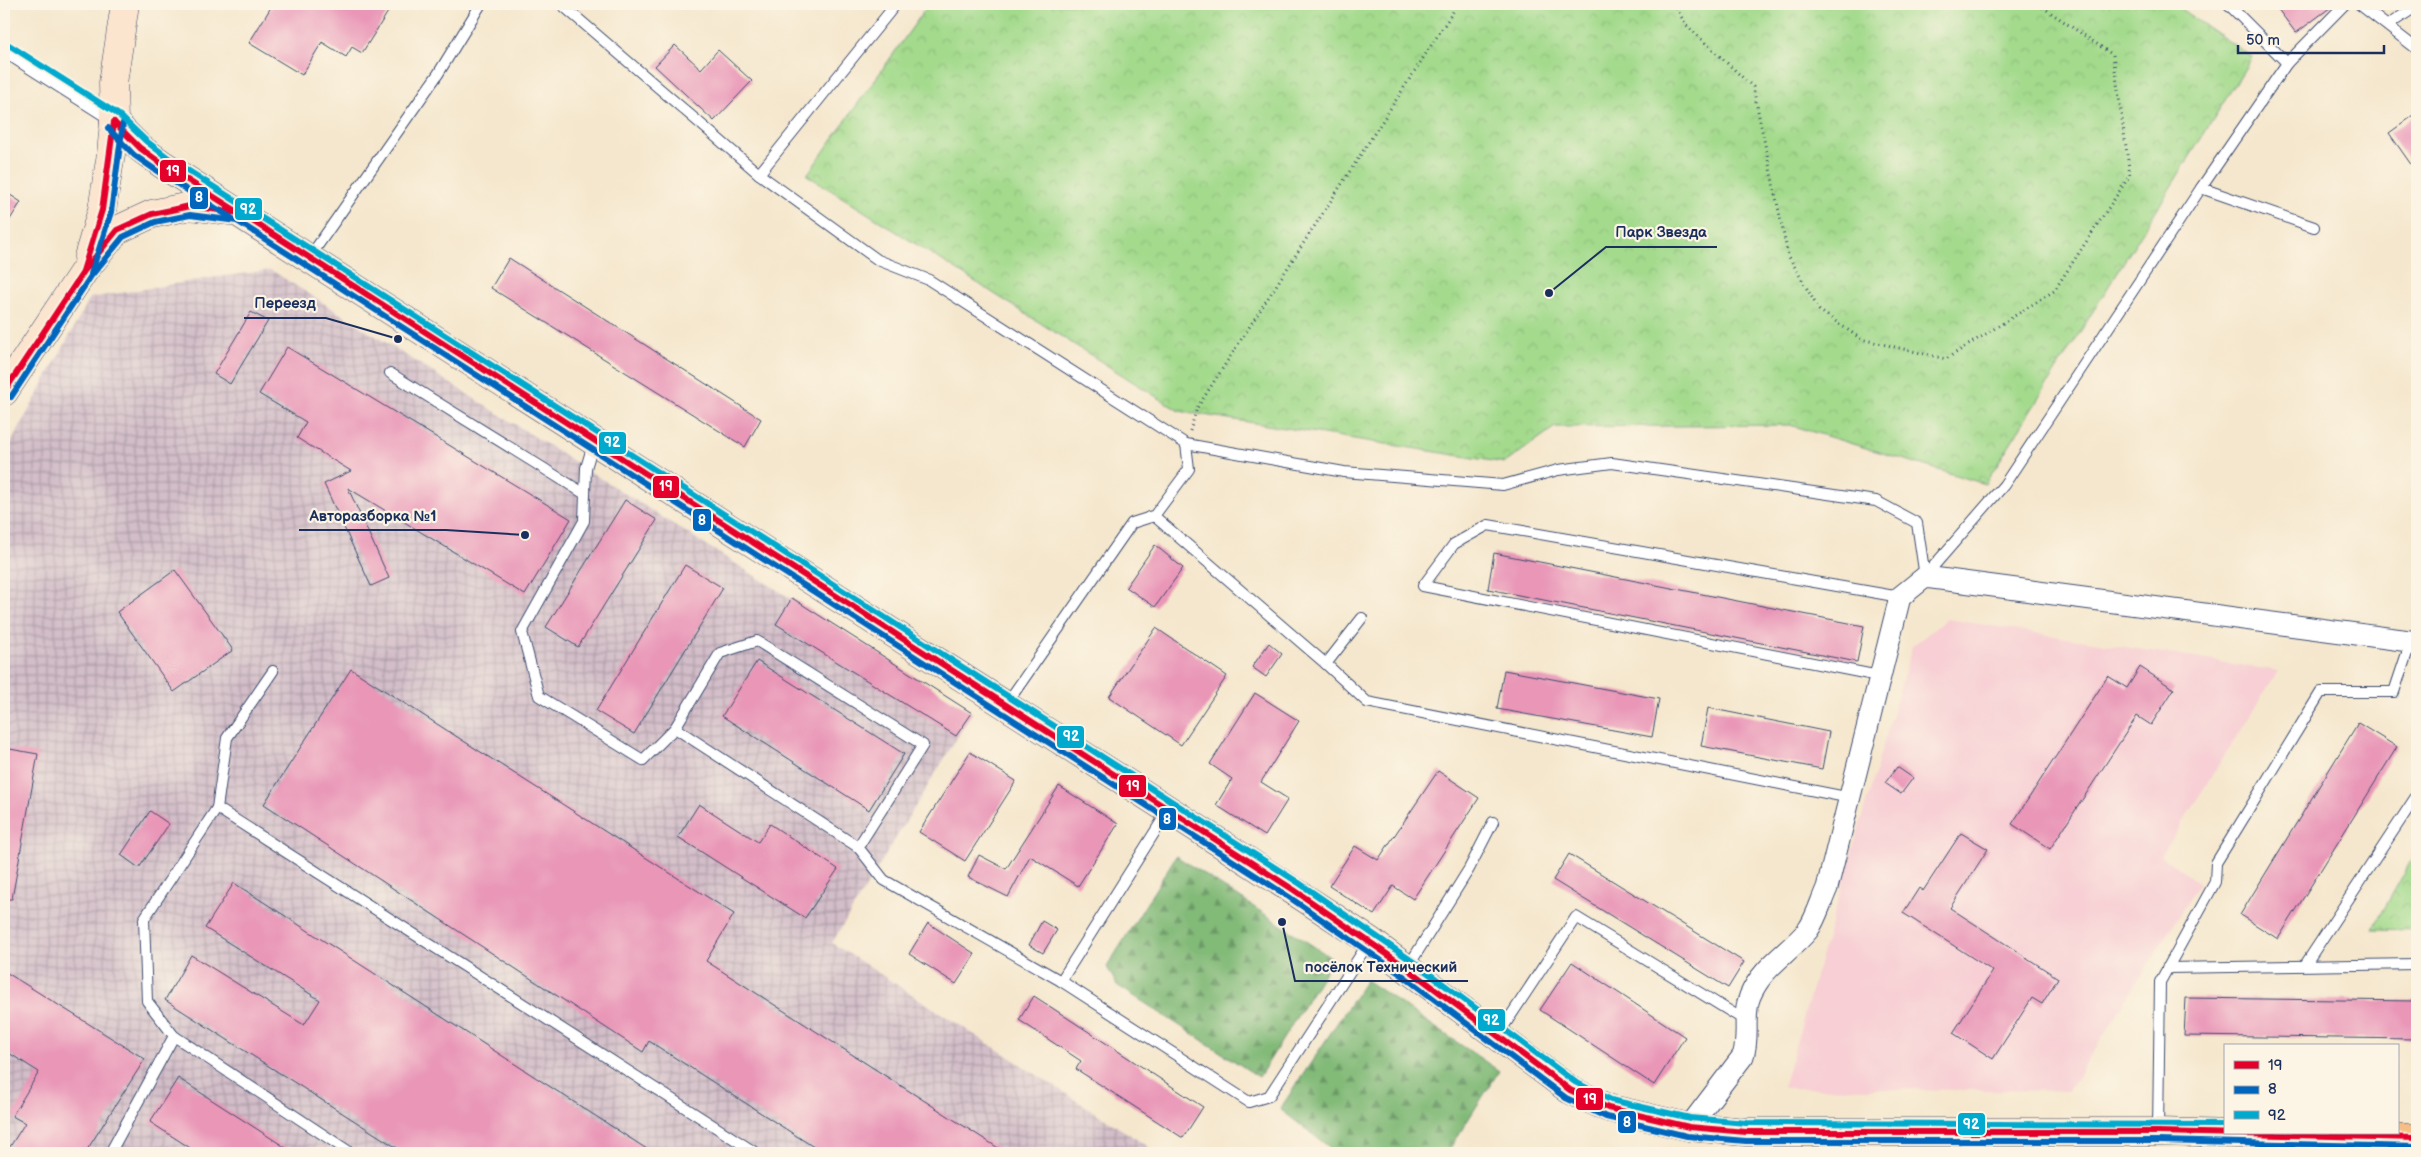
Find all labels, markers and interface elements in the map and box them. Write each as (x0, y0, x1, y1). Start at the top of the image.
scale bar (2238, 22, 2385, 54)
text: 50 m (2246, 31, 2280, 50)
line badge: 19 (159, 159, 187, 183)
text: 19 (166, 163, 180, 180)
line badge: 8 (189, 186, 209, 210)
text: 8 (195, 189, 203, 206)
line badge: 92 (234, 197, 263, 221)
text: 92 (240, 201, 257, 218)
callout: Парк Звезда (1606, 217, 1717, 247)
text: Парк Звезда (1615, 223, 1707, 242)
callout: Переезд (244, 288, 326, 318)
text: Переезд (254, 294, 316, 313)
line badge: 92 (598, 431, 627, 455)
text: 92 (604, 434, 621, 451)
line badge: 19 (652, 475, 680, 499)
text: 19 (659, 478, 673, 495)
callout: Авторазборка №1 (299, 500, 446, 530)
text: Авторазборка №1 (308, 507, 437, 526)
line badge: 8 (692, 508, 712, 532)
text: 8 (698, 512, 706, 529)
line badge: 92 (1056, 725, 1085, 749)
text: 92 (1063, 728, 1080, 745)
line badge: 19 (1118, 774, 1147, 798)
text: 19 (1126, 778, 1140, 795)
line badge: 8 (1158, 807, 1177, 831)
text: 8 (1163, 811, 1171, 828)
callout: посёлок Технический (1295, 951, 1468, 981)
text: посёлок Технический (1305, 958, 1457, 977)
line badge: 92 (1477, 1008, 1506, 1032)
text: 92 (1483, 1012, 1500, 1029)
legend (2224, 1044, 2398, 1134)
text: 19 (2268, 1056, 2282, 1075)
text: 8 (2268, 1080, 2277, 1099)
line badge: 19 (1575, 1087, 1604, 1111)
text: 19 (1583, 1091, 1597, 1108)
text: 92 (2268, 1106, 2286, 1125)
line badge: 8 (1617, 1110, 1637, 1134)
line badge: 92 (1957, 1112, 1986, 1136)
text: 8 (1623, 1114, 1631, 1131)
text: 92 (1963, 1116, 1980, 1133)

